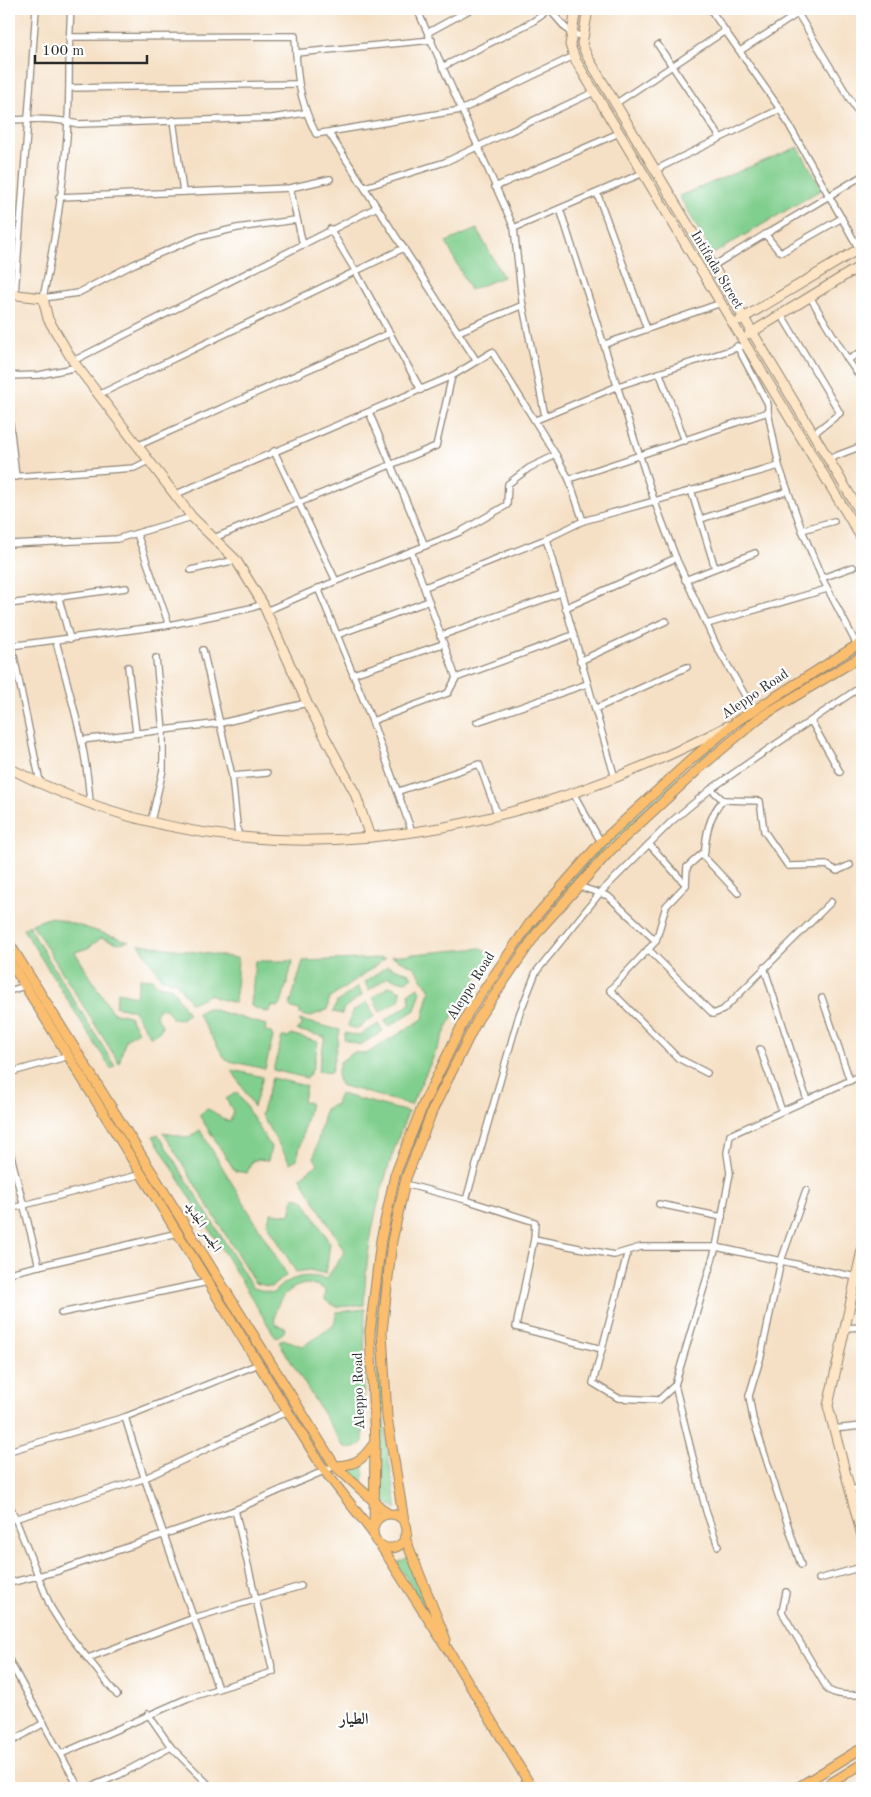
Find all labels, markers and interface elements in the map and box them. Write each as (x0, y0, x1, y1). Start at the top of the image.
scale bar (35, 32, 148, 64)
text: 100 m (42, 44, 84, 59)
street label: Intifada Street (688, 228, 746, 312)
street label: Aleppo Road (719, 667, 791, 721)
street label: Aleppo Road (445, 949, 497, 1023)
street label: الجسر الجديد (180, 1199, 224, 1256)
street label: Aleppo Road (351, 1352, 367, 1430)
district label: الطيار (337, 1711, 369, 1728)

